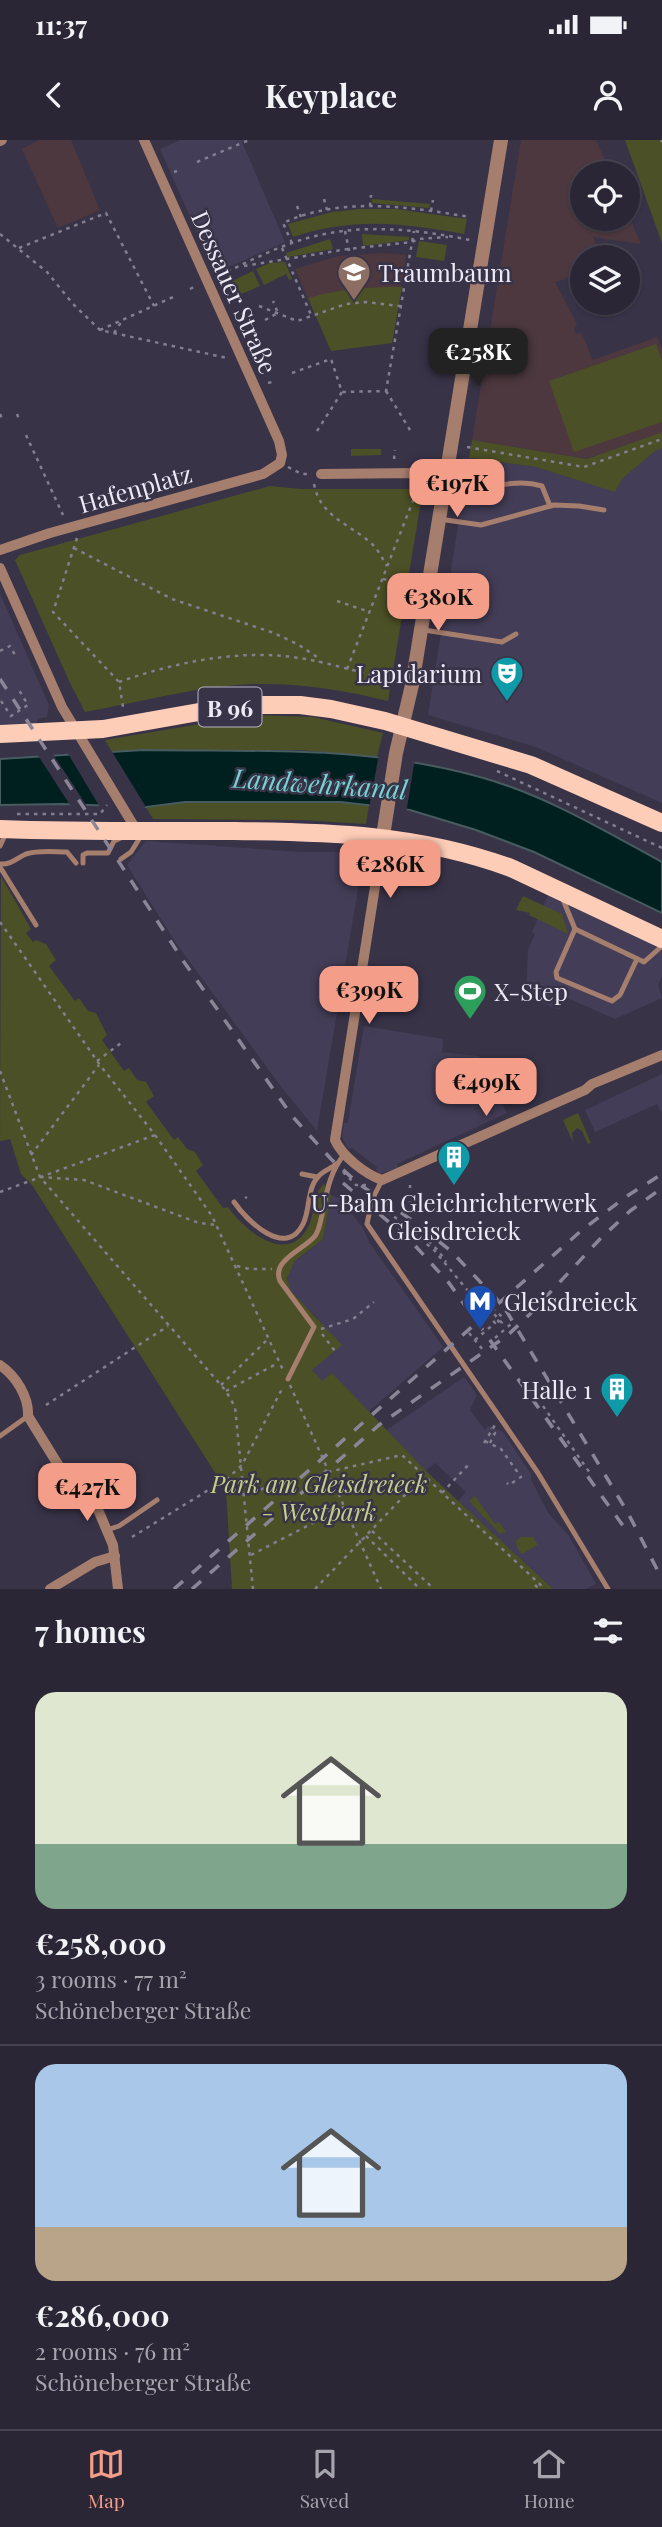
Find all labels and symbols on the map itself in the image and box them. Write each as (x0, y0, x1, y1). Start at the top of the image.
street label: Dessauer Straße (185, 205, 285, 379)
school or university icon: Traumbaum (335, 253, 373, 302)
place label: Traumbaum (378, 256, 512, 288)
pin: €258K (429, 328, 527, 388)
street label: Hafenplatz (74, 457, 196, 519)
pin: €197K (408, 460, 506, 519)
pin: €380K (389, 574, 487, 633)
theatre icon: Lapidarium (488, 654, 526, 703)
place label: Lapidarium (356, 657, 482, 689)
road number: B 96 (198, 688, 262, 726)
water label: Landwehrkanal (231, 759, 410, 807)
pin: €286K (341, 840, 439, 900)
pin: €399K (320, 966, 418, 1026)
sports icon: X-Step (451, 972, 489, 1021)
place label: X-Step (494, 975, 568, 1007)
pin: €499K (437, 1058, 535, 1118)
building icon: U-Bahn Gleichrichterwerk Gleisdreieck (435, 1138, 473, 1187)
place label: U-Bahn Gleichrichterwerk Gleisdreieck (311, 1186, 598, 1246)
metro station icon: Gleisdreieck (461, 1282, 499, 1331)
place label: Gleisdreieck (504, 1285, 638, 1317)
building icon: Halle 1 (598, 1370, 636, 1419)
place label: Halle 1 (522, 1373, 592, 1405)
pin: €427K (38, 1464, 136, 1523)
park label: Park am Gleisdreieck - Westpark (210, 1467, 427, 1527)

